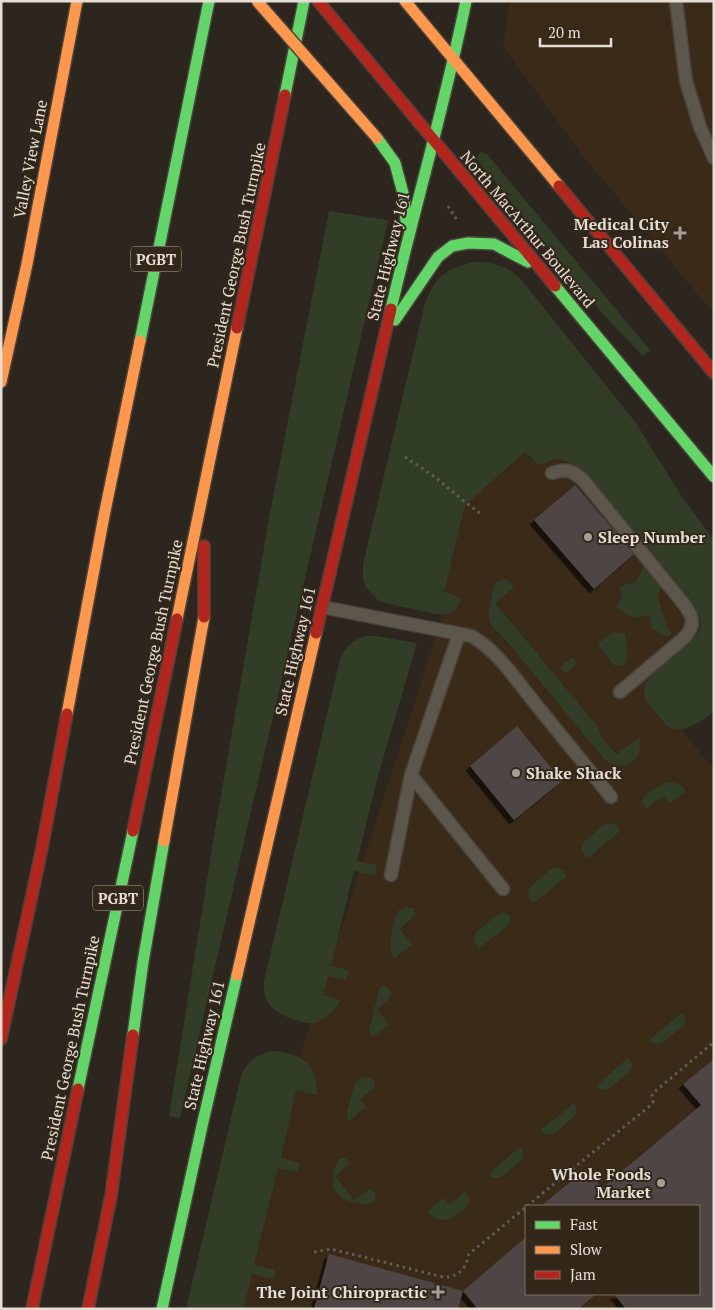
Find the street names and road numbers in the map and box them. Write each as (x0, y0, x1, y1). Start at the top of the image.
street label: Valley View Lane (8, 98, 52, 220)
street label: President George Bush Turnpike (201, 140, 271, 370)
street label: North MacArthur Boulevard (456, 146, 600, 312)
street label: State Highway 161 (361, 189, 415, 323)
road number: PGBT (131, 246, 181, 272)
street label: President George Bush Turnpike (118, 537, 188, 767)
street label: State Highway 161 (269, 584, 321, 718)
road number: PGBT (93, 886, 143, 910)
street label: President George Bush Turnpike (35, 933, 105, 1163)
street label: State Highway 161 (178, 978, 230, 1112)

